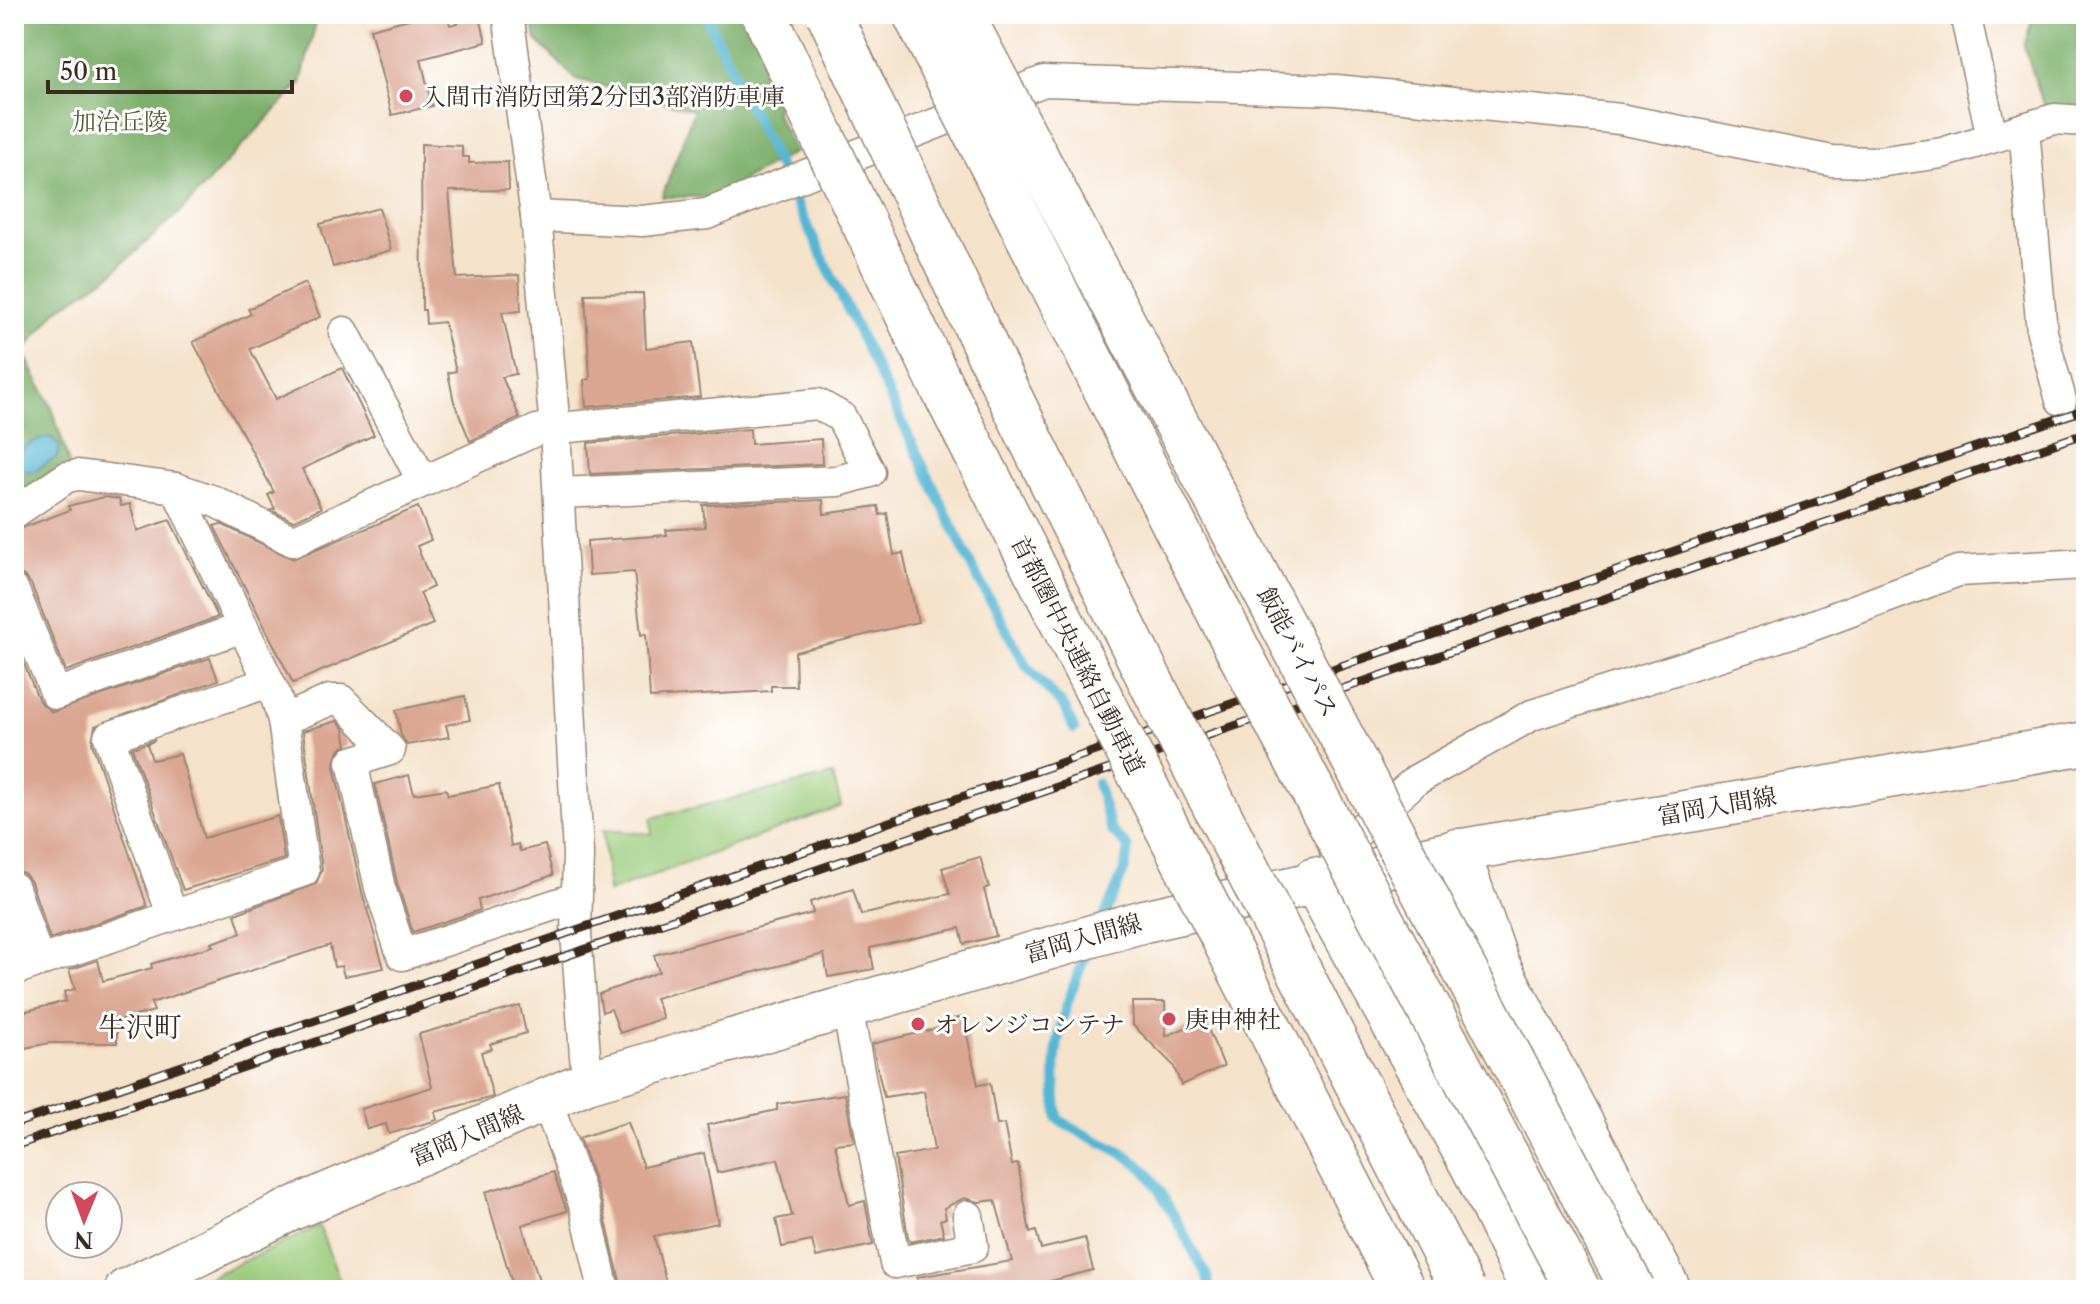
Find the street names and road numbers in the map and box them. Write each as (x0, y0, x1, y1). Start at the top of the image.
street label: 首都圏中央連絡自動車道 (1005, 531, 1151, 779)
street label: 飯能バイパス (1252, 582, 1344, 722)
street label: 富岡入間線 (1655, 781, 1779, 831)
street label: 富岡入間線 (1021, 908, 1145, 968)
street label: 富岡入間線 (406, 1098, 528, 1172)

